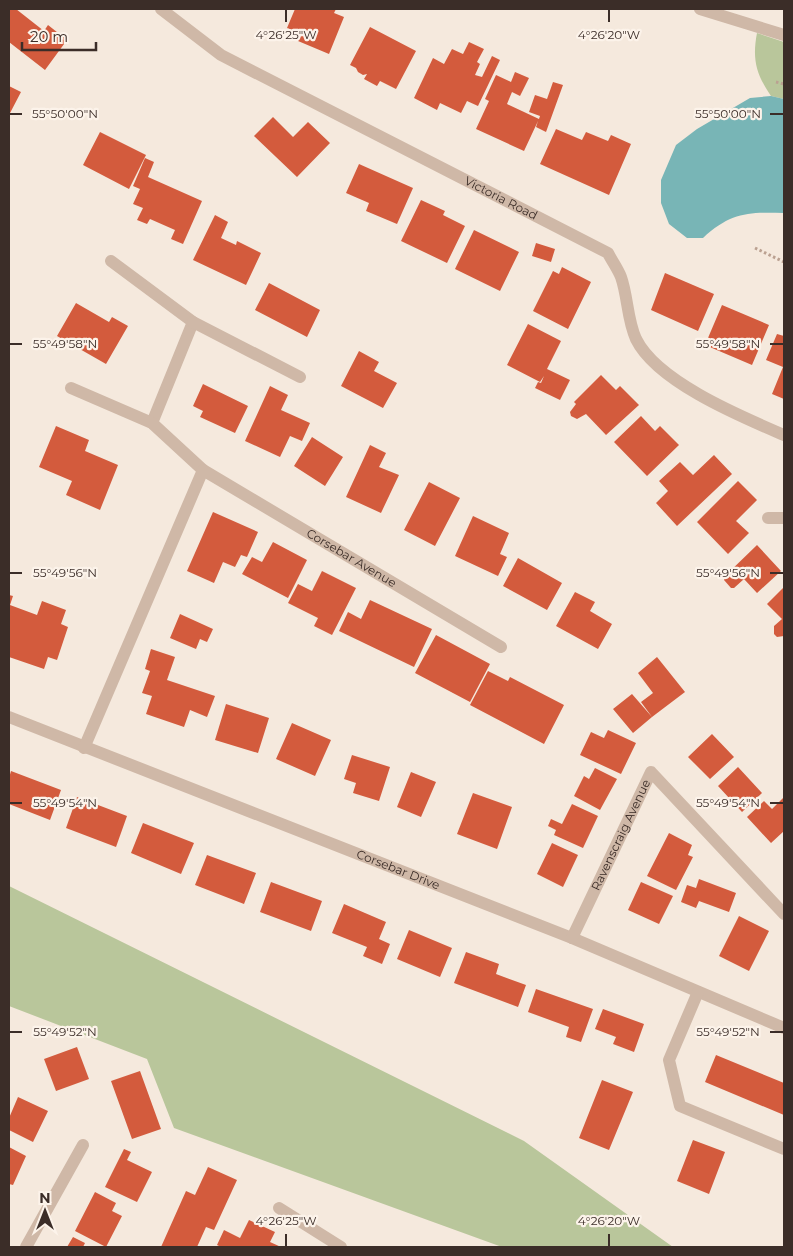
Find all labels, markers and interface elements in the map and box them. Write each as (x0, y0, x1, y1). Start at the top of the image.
scale bar (22, 20, 96, 52)
text: 20 m (30, 27, 68, 46)
text: 4°26'25"W (255, 27, 317, 42)
text: 4°26'20"W (578, 27, 640, 42)
text: 55°50'00"N (32, 106, 98, 121)
text: 55°50'00"N (695, 106, 761, 121)
street label: Victoria Road (462, 173, 540, 223)
text: 55°49'58"N (33, 336, 97, 351)
text: 55°49'58"N (696, 336, 760, 351)
street label: Corsebar Avenue (304, 525, 399, 590)
text: 55°49'56"N (33, 565, 97, 580)
text: 55°49'56"N (696, 565, 760, 580)
street label: Ravenscraig Avenue (588, 777, 653, 893)
text: 55°49'54"N (33, 795, 97, 810)
text: 55°49'54"N (696, 795, 760, 810)
street label: Corsebar Drive (354, 846, 442, 892)
text: 55°49'52"N (33, 1024, 97, 1039)
text: 55°49'52"N (696, 1024, 760, 1039)
north arrow (20, 1186, 70, 1236)
text: N (39, 1189, 51, 1207)
text: 4°26'25"W (255, 1213, 317, 1228)
text: 4°26'20"W (578, 1213, 640, 1228)

